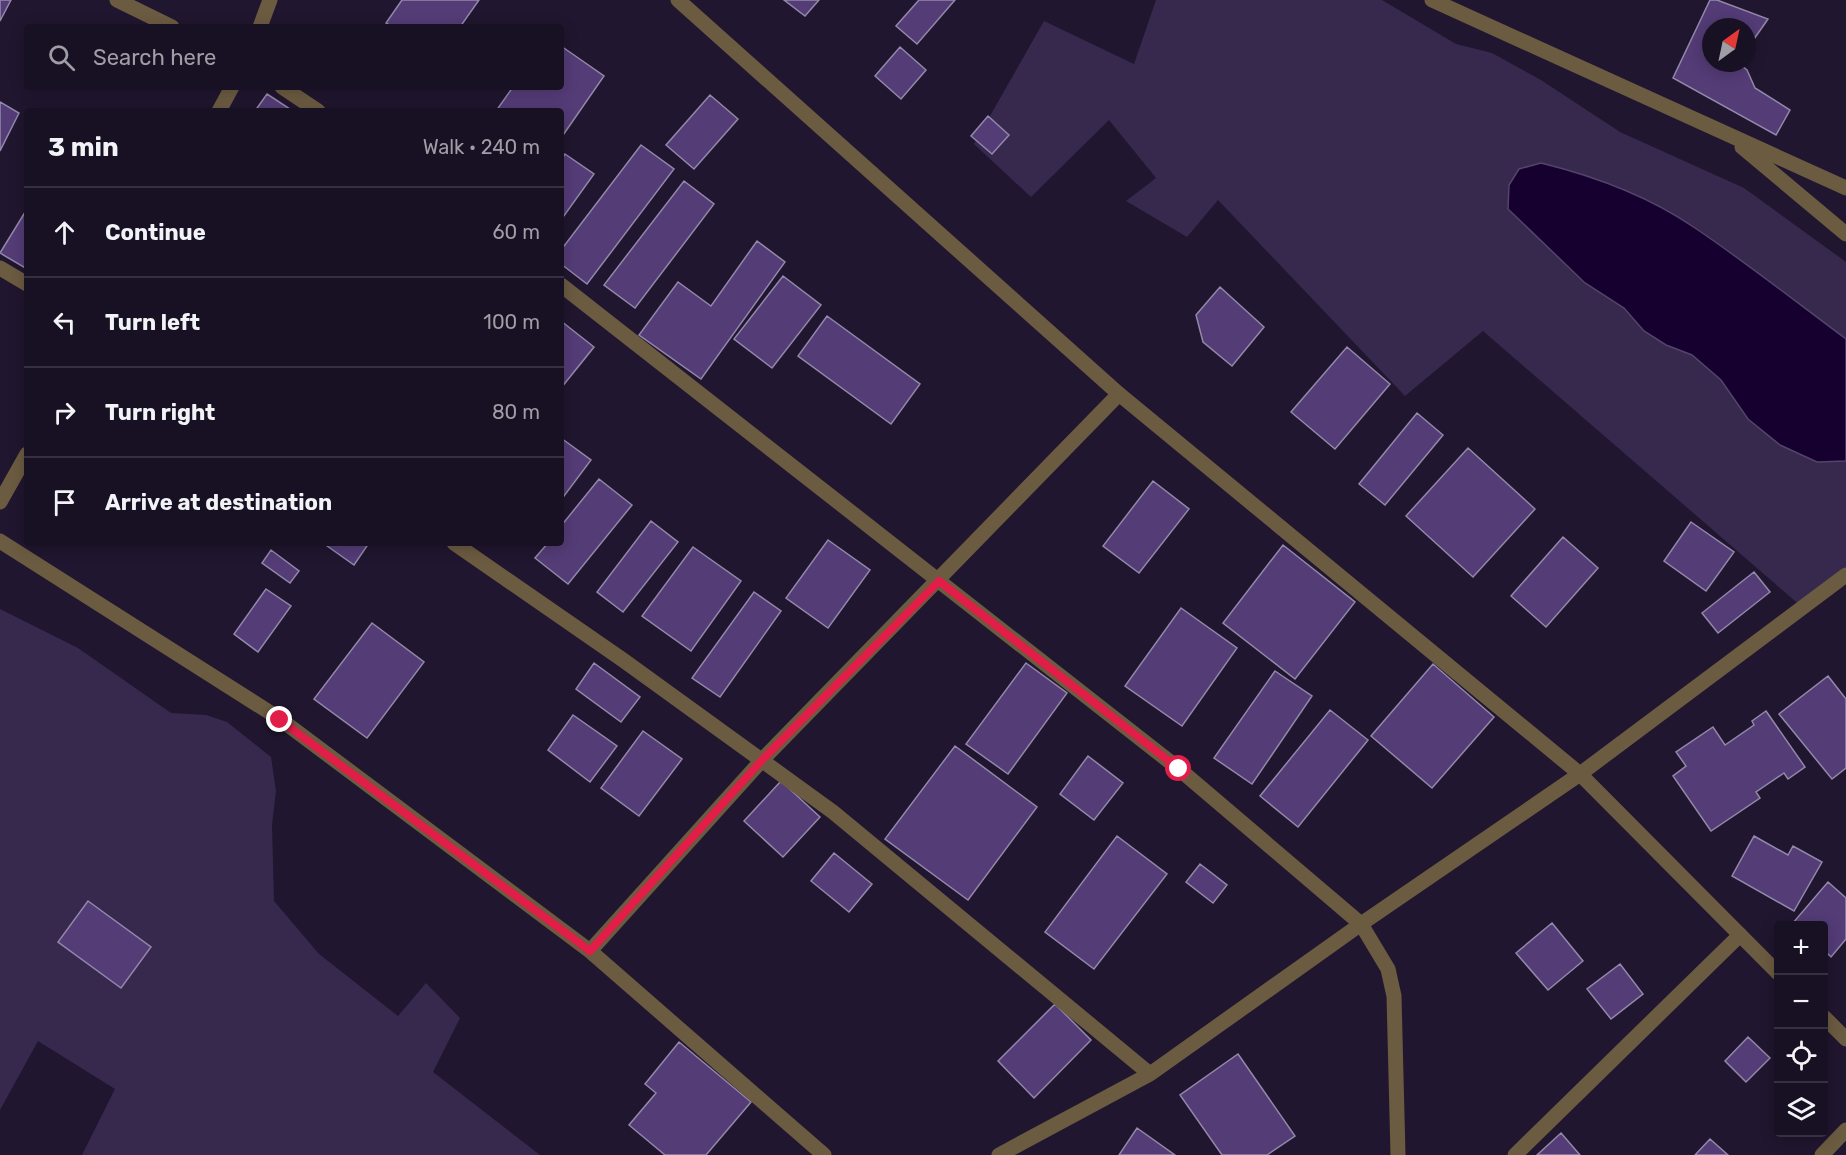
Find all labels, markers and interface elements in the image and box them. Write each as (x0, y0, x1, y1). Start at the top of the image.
north arrow (1702, 18, 1756, 72)
search box (24, 24, 564, 90)
icon: search (45, 41, 78, 74)
text: Search here (93, 44, 216, 71)
text: 3 min (48, 132, 119, 163)
text: Walk · 240 m (423, 135, 540, 159)
icon: ahead (48, 216, 81, 249)
text: Continue (105, 219, 206, 246)
text: 60 m (493, 220, 540, 244)
icon: left (48, 306, 81, 339)
text: Turn left (105, 309, 200, 336)
text: 100 m (483, 310, 540, 334)
icon: right (48, 396, 81, 429)
text: Turn right (105, 399, 215, 426)
text: 80 m (492, 400, 540, 424)
icon: arrive (48, 486, 81, 519)
text: Arrive at destination (105, 489, 332, 516)
route end (266, 706, 292, 732)
route start (1165, 755, 1191, 781)
map controls (1774, 921, 1828, 1137)
button: + (1774, 921, 1828, 975)
button: − (1774, 975, 1828, 1029)
button: locate (1774, 1029, 1828, 1083)
button: layers (1774, 1083, 1828, 1137)

